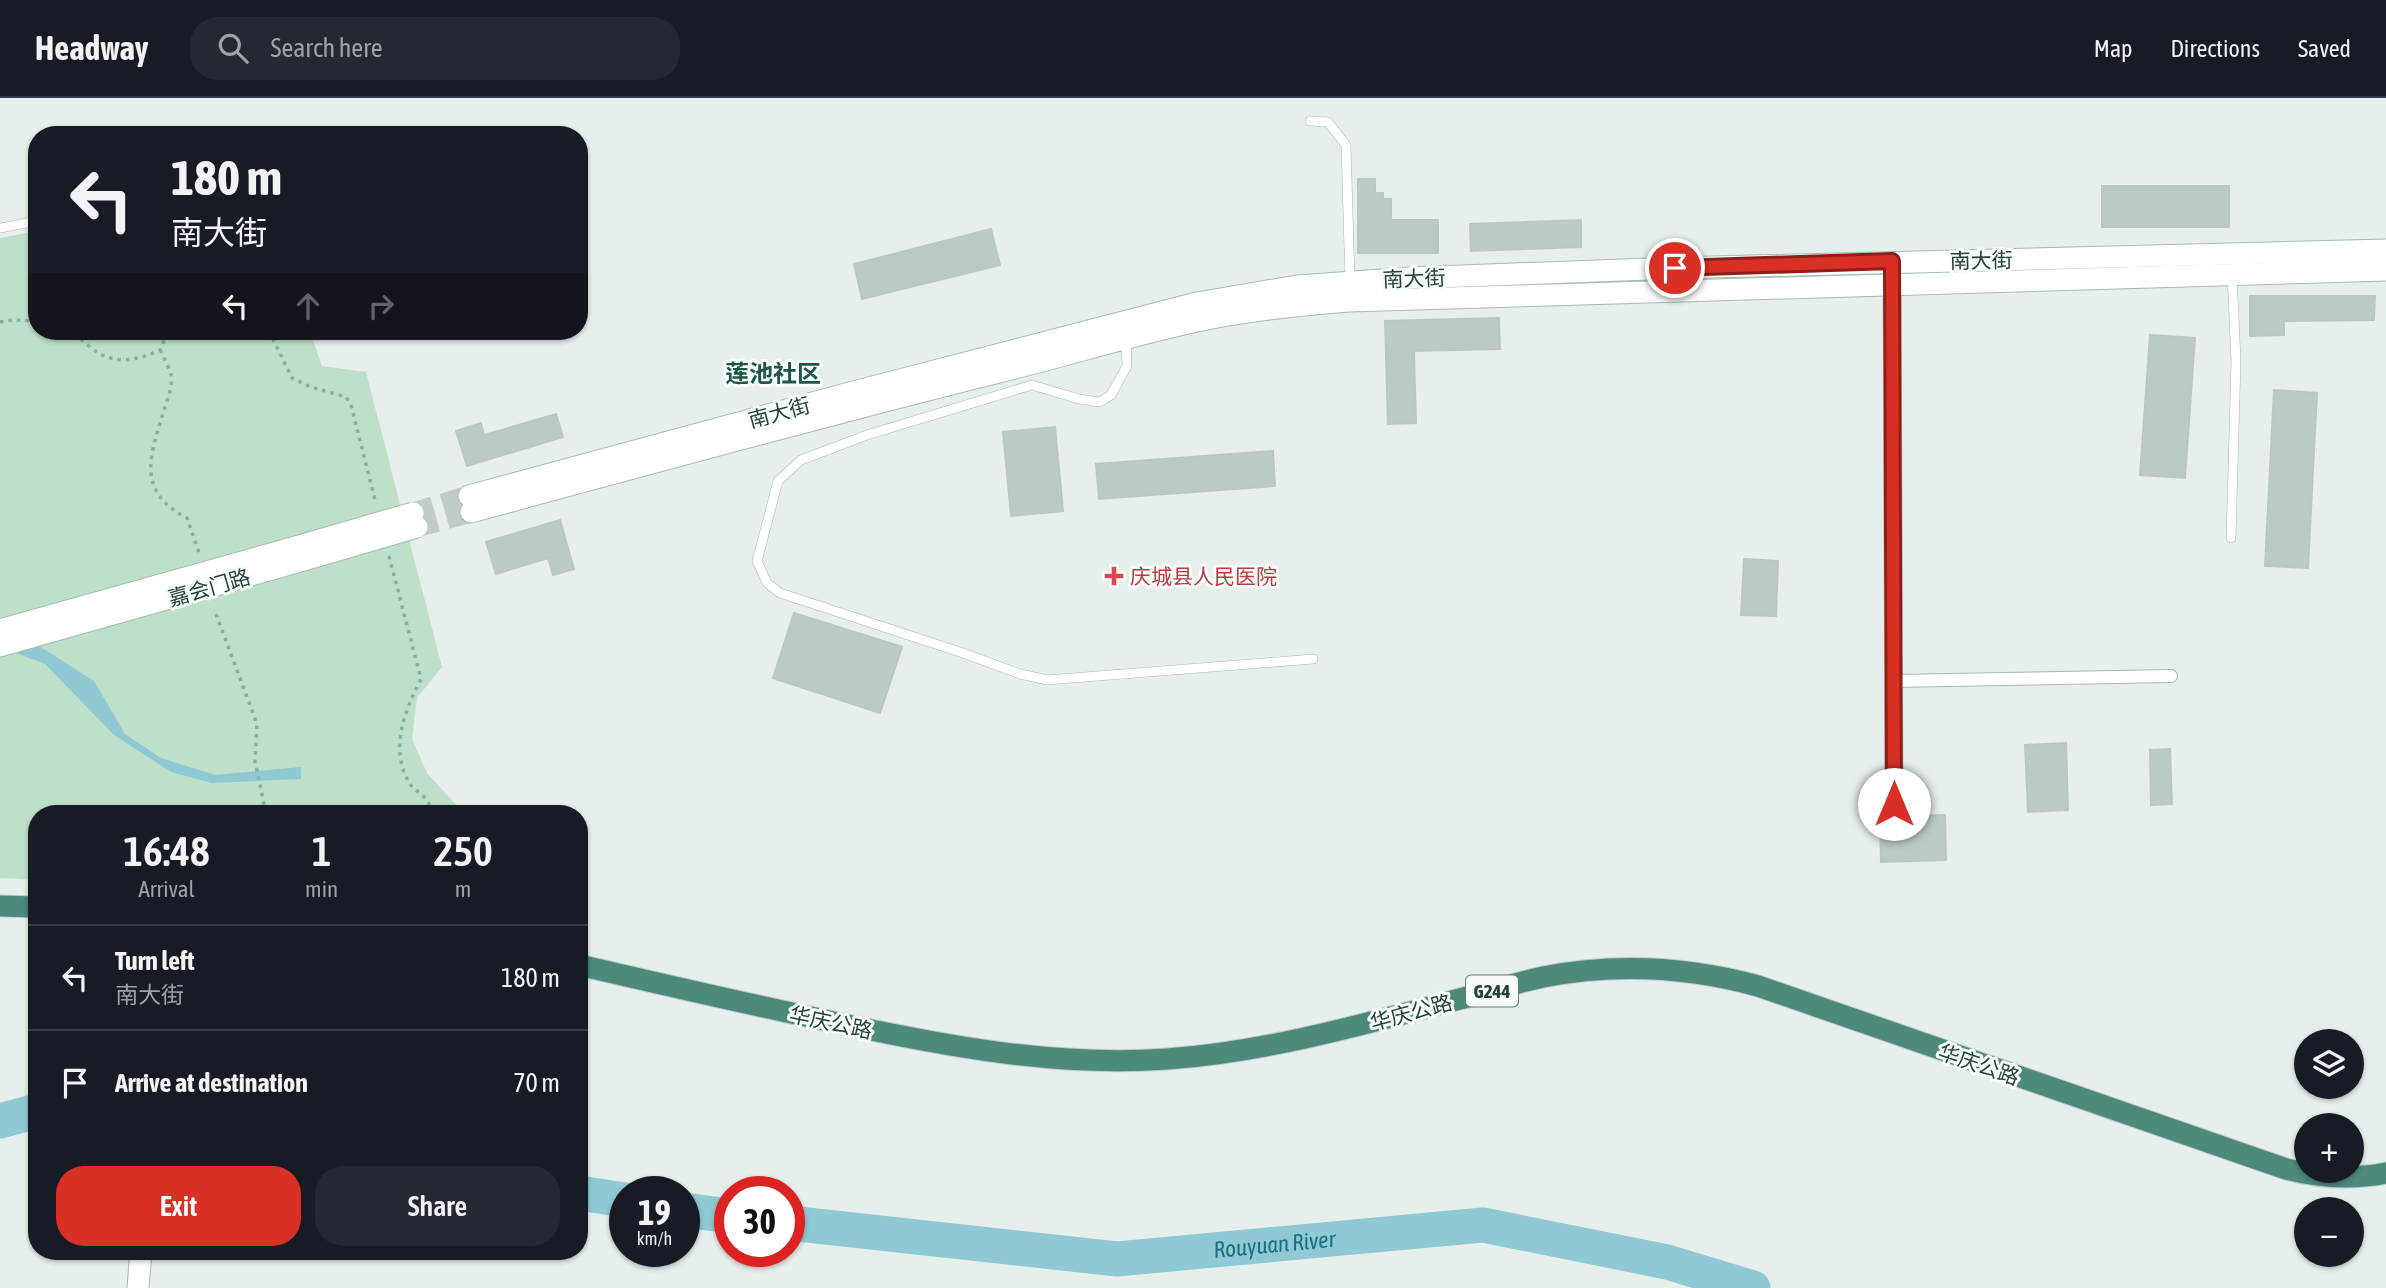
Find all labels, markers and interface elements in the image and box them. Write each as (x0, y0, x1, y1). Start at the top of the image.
search box (190, 17, 680, 80)
text: Headway (35, 29, 148, 67)
icon: search (214, 29, 252, 67)
text: Search here (270, 33, 383, 63)
text: Map (2094, 35, 2132, 62)
text: Directions (2170, 35, 2260, 62)
text: Saved (2298, 35, 2351, 62)
text: 180 m (171, 149, 282, 205)
icon: left (56, 154, 147, 245)
text: 南大街 (171, 214, 267, 251)
pin (1645, 238, 1705, 298)
street label: 南大街 (1949, 247, 2013, 273)
icon: arrive (1656, 249, 1694, 287)
street label: 南大街 (1382, 265, 1446, 291)
icon: left (216, 287, 254, 325)
icon: ahead (289, 287, 327, 325)
icon: right (362, 287, 400, 325)
district label: 莲池社区 (725, 360, 821, 387)
street label: 南大街 (745, 392, 813, 432)
street label: 嘉会门路 (165, 564, 253, 610)
place label: 庆城县人民医院 (1130, 564, 1277, 588)
marker: 庆城县人民医院 (1104, 566, 1124, 586)
position arrow (1857, 767, 1931, 841)
text: 16:48 (123, 827, 210, 875)
text: 1 (312, 827, 331, 875)
text: 250 (433, 827, 493, 875)
text: Arrival (138, 876, 195, 902)
text: min (305, 876, 338, 902)
text: m (455, 876, 471, 902)
text: Turn left (115, 946, 195, 976)
icon: left (56, 959, 94, 997)
text: 180 m (501, 963, 560, 993)
road number: G244 (1466, 976, 1518, 1006)
text: 南大街 (115, 982, 184, 1008)
street label: 华庆公路 (1367, 990, 1455, 1034)
street label: 华庆公路 (787, 1002, 875, 1042)
map controls (2294, 1029, 2364, 1267)
button: layers (2294, 1029, 2364, 1099)
street label: 华庆公路 (1935, 1039, 2023, 1089)
icon: arrive (56, 1064, 94, 1102)
text: Arrive at destination (115, 1068, 308, 1098)
text: 70 m (513, 1068, 560, 1098)
button: + (2294, 1113, 2364, 1183)
button: Exit (56, 1166, 301, 1246)
button: Share (315, 1166, 560, 1246)
speed limit sign: 30 (714, 1176, 805, 1267)
text: 19 (638, 1192, 671, 1232)
button: − (2294, 1197, 2364, 1267)
water label: Rouyuan River (1212, 1226, 1338, 1263)
text: km/h (637, 1228, 672, 1249)

